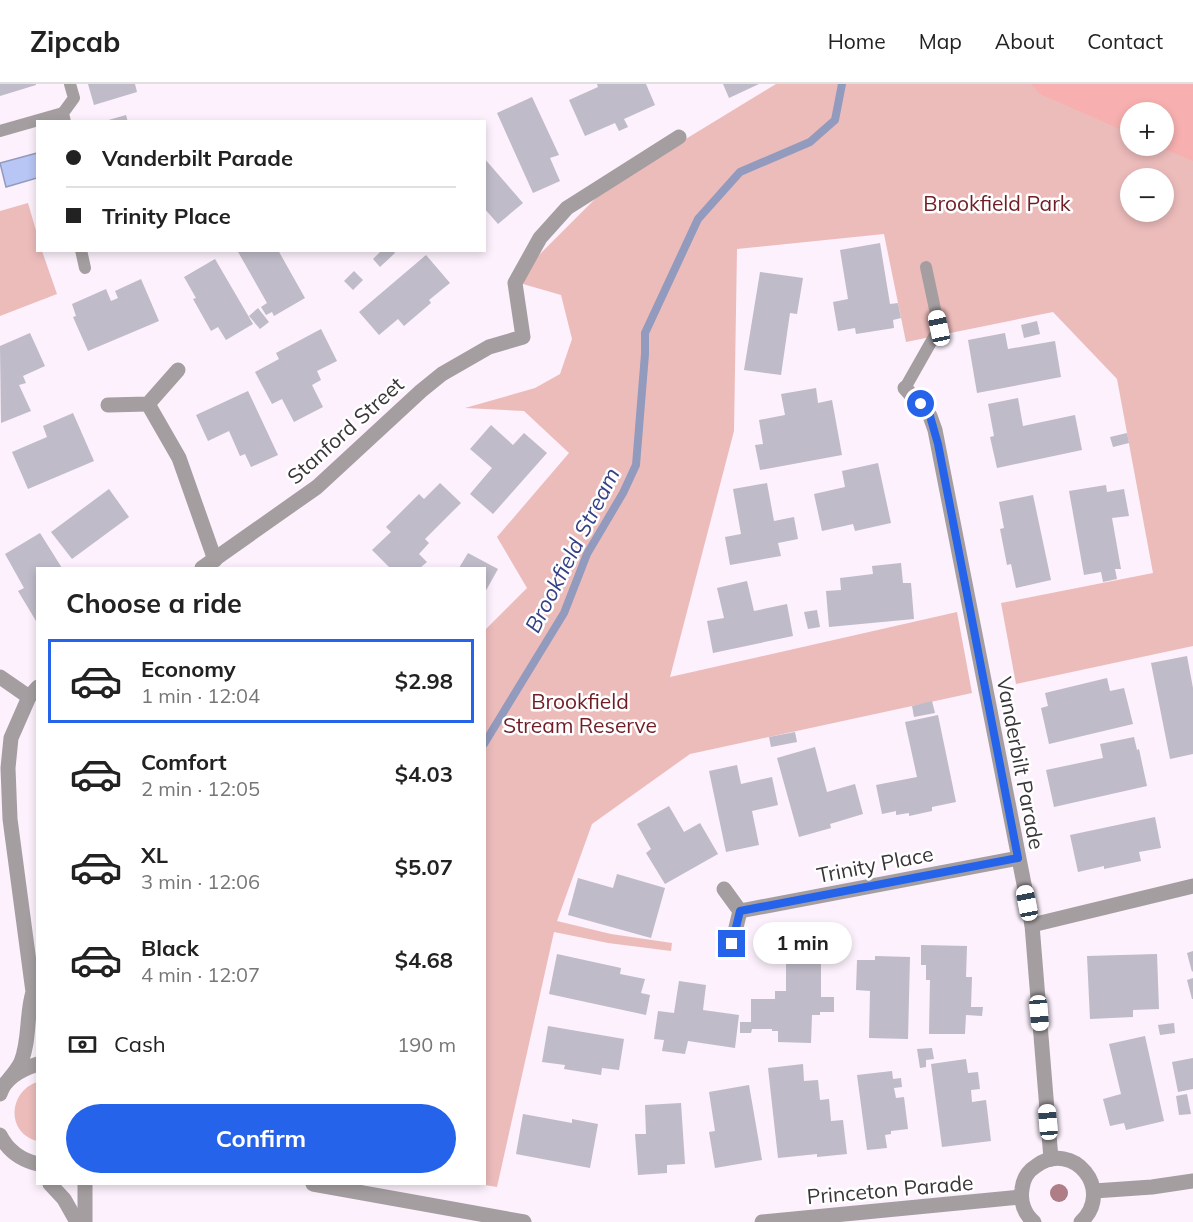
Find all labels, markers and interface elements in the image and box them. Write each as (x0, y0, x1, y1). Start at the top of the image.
text: Zipcab (30, 24, 120, 59)
text: Home (828, 28, 886, 54)
text: Map (919, 28, 962, 54)
text: About (995, 28, 1054, 54)
text: Contact (1087, 28, 1163, 54)
map controls (1120, 102, 1174, 222)
button: + (1120, 102, 1174, 156)
text: Vanderbilt Parade (102, 144, 293, 172)
button: − (1120, 168, 1174, 222)
park label: Brookfield Park (923, 190, 1071, 216)
text: Trinity Place (102, 202, 231, 230)
car (926, 309, 952, 347)
street label: Stanford Street (281, 371, 409, 489)
route start (907, 390, 934, 417)
water label: Brookfield Stream (518, 463, 626, 637)
text: Choose a ride (66, 586, 242, 620)
icon: car (69, 654, 123, 708)
text: Economy (141, 655, 236, 683)
text: $2.98 (395, 667, 453, 695)
street label: Vanderbilt Parade (992, 674, 1050, 852)
text: 1 min · 12:04 (141, 683, 260, 708)
park label: Brookfield Stream Reserve (503, 688, 657, 738)
icon: car (69, 747, 123, 801)
text: Comfort (141, 748, 227, 776)
text: $4.03 (395, 760, 453, 788)
text: 2 min · 12:05 (141, 776, 260, 801)
icon: car (69, 840, 123, 894)
street label: Trinity Place (815, 840, 935, 888)
text: XL (141, 841, 168, 869)
text: $5.07 (395, 853, 453, 881)
text: 3 min · 12:06 (141, 869, 260, 894)
car (1015, 884, 1039, 922)
callout: 1 min (753, 923, 852, 965)
route end (718, 930, 745, 957)
text: 1 min (776, 930, 829, 955)
icon: car (69, 933, 123, 987)
text: Black (141, 934, 199, 962)
text: $4.68 (395, 946, 453, 974)
text: 4 min · 12:07 (141, 962, 260, 987)
car (1028, 994, 1050, 1032)
icon: cash (66, 1028, 99, 1061)
text: Cash (114, 1030, 166, 1058)
text: 190 m (397, 1032, 456, 1057)
car (1037, 1103, 1059, 1141)
button: Confirm (66, 1104, 456, 1173)
street label: Princeton Parade (806, 1169, 974, 1209)

